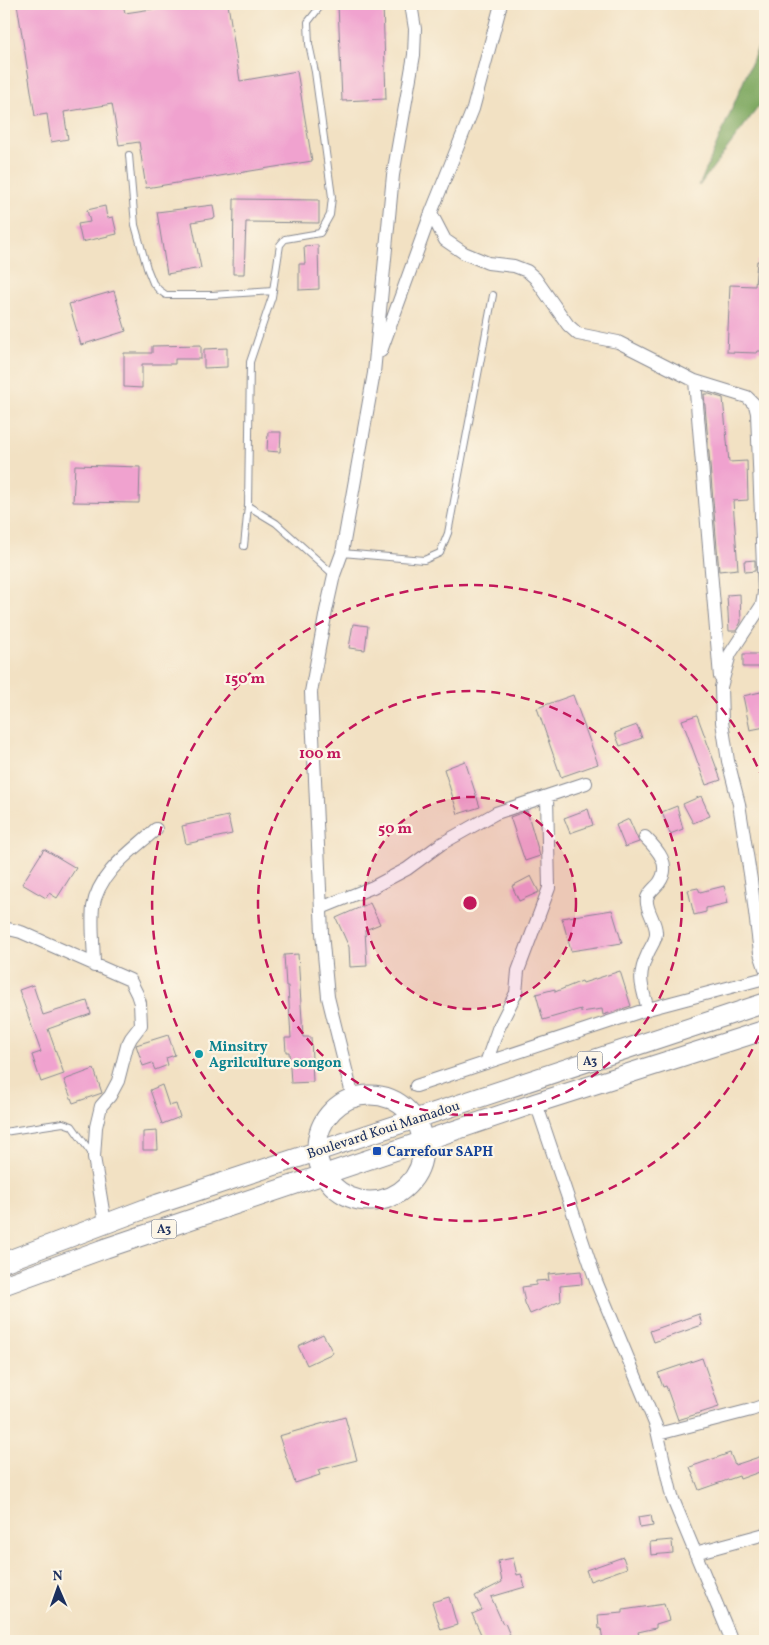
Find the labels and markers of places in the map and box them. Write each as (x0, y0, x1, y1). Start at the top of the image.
centre of rings (461, 894, 479, 912)
place label: Minsitry Agrilculture songon (209, 1038, 342, 1073)
marker: Minsitry Agrilculture songon (193, 1048, 205, 1060)
place label: Carrefour SAPH (387, 1143, 493, 1162)
marker: Carrefour SAPH (371, 1145, 383, 1157)

